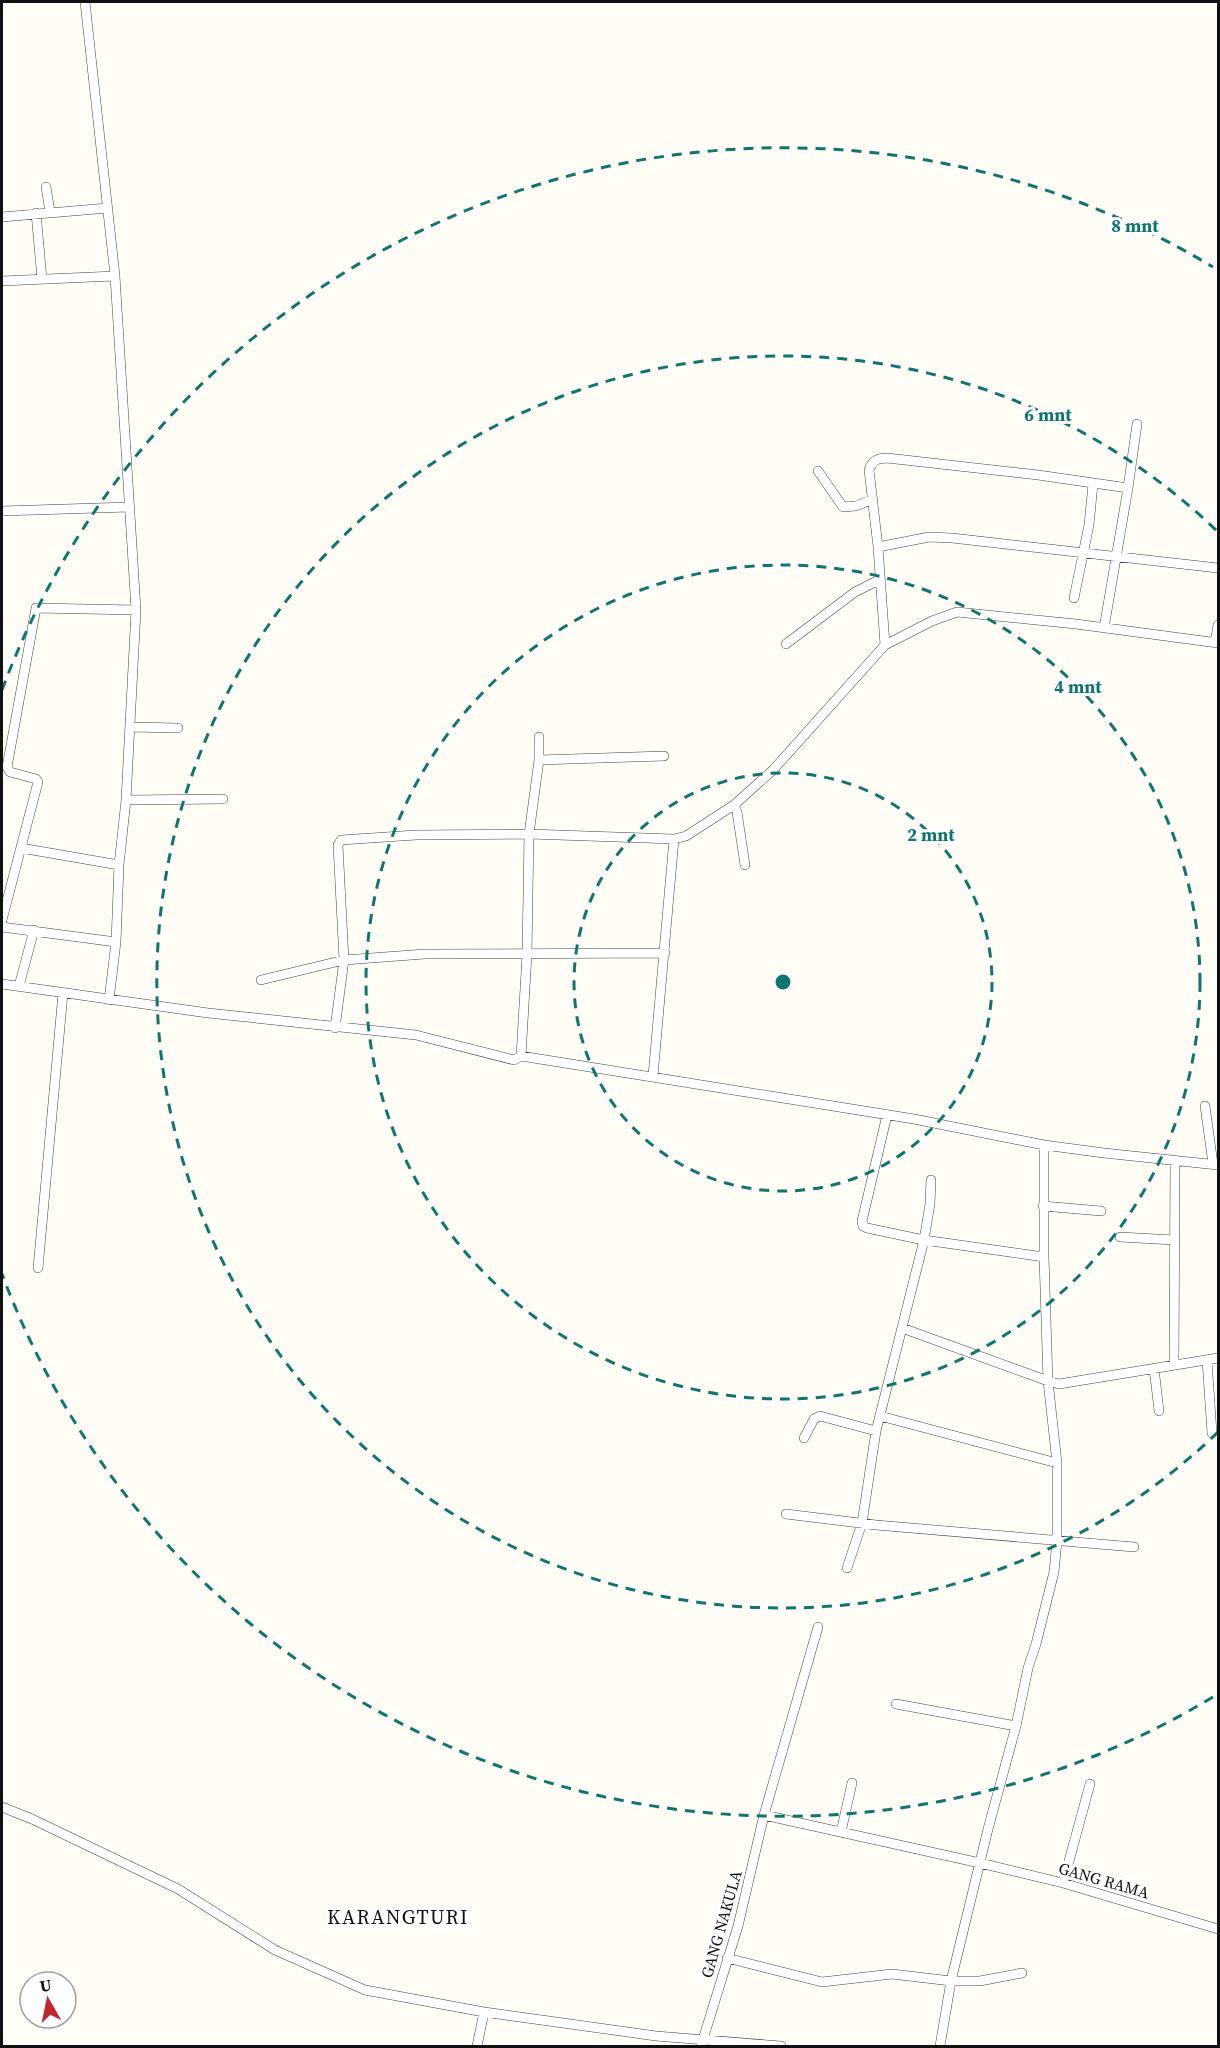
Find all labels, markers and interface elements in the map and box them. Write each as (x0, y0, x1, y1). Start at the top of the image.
text: 8 mnt (1111, 213, 1159, 238)
text: 6 mnt (1024, 402, 1072, 427)
text: 4 mnt (1054, 674, 1102, 699)
text: 2 mnt (907, 822, 955, 847)
centre of rings (773, 972, 793, 992)
street label: GANG RAMA (1056, 1857, 1152, 1904)
street label: GANG NAKULA (695, 1867, 747, 1980)
district label: KARANGTURI (327, 1903, 469, 1931)
north arrow (18, 1970, 78, 2030)
text: U (38, 1973, 53, 1997)

